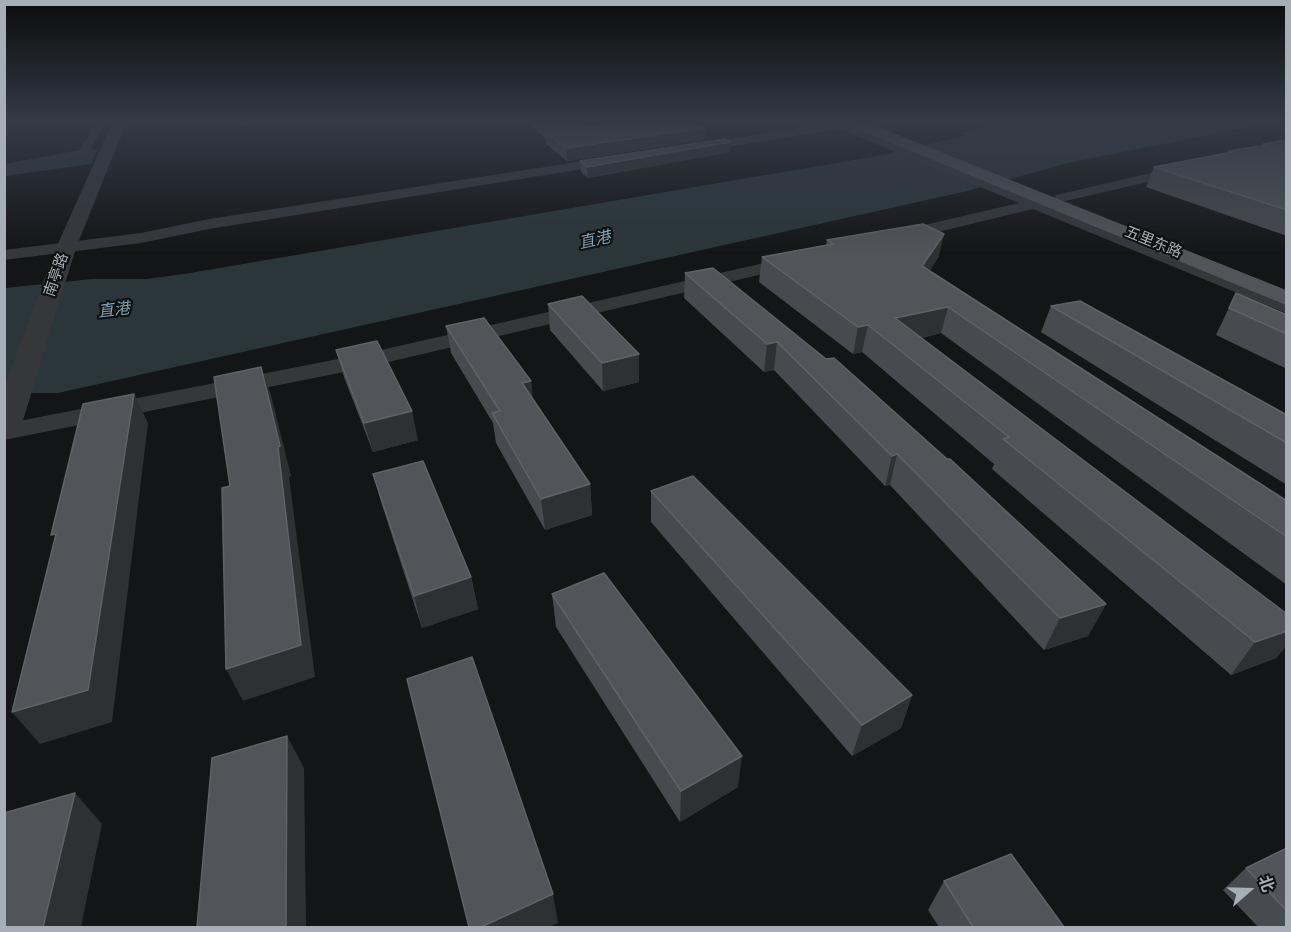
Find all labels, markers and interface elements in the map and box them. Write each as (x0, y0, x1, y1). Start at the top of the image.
street label: 五里东路 (1122, 223, 1184, 263)
water label: 直港 (577, 228, 613, 254)
street label: 南亭路 (41, 251, 73, 299)
water label: 直港 (97, 300, 131, 322)
north arrow (1219, 860, 1279, 920)
text: 北 (1253, 872, 1280, 895)

